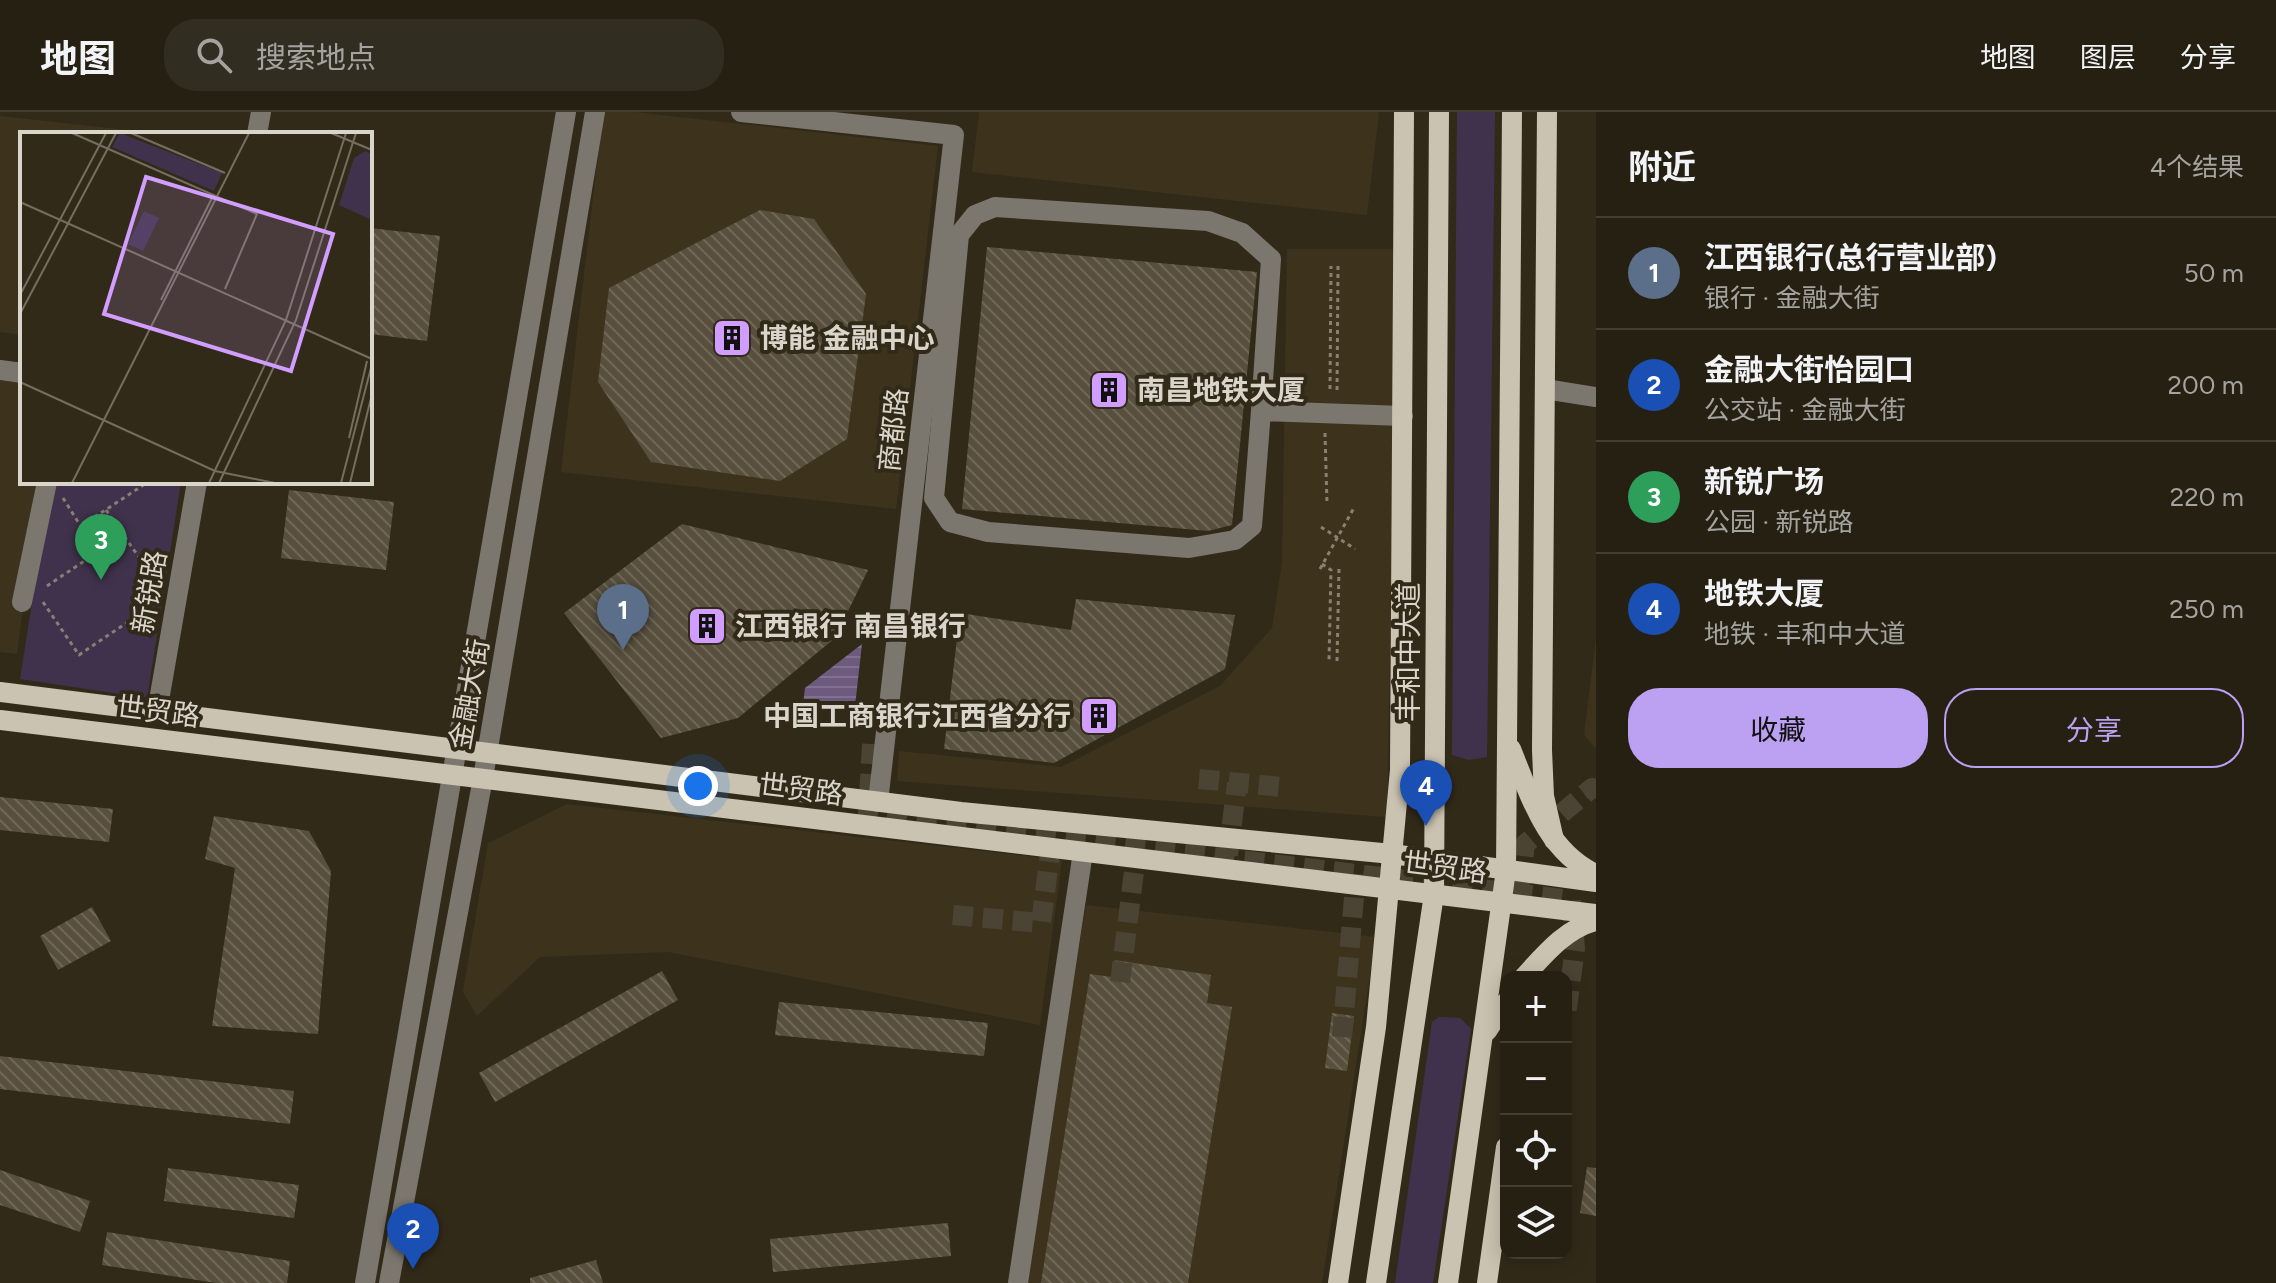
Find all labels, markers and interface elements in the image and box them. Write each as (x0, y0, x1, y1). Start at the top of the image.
search box (164, 19, 724, 91)
icon: search (192, 33, 236, 77)
text: 地图 (40, 36, 116, 82)
text: 搜索地点 (256, 39, 376, 76)
text: 地图 (1980, 40, 2036, 74)
text: 图层 (2080, 40, 2136, 74)
text: 分享 (2180, 40, 2236, 74)
inset map (20, 132, 372, 484)
text: 附近 (1628, 147, 1696, 188)
text: 4个结果 (2150, 151, 2244, 183)
text: 江西银行(总行营业部) (1704, 239, 1997, 276)
text: 1 (1649, 257, 1659, 289)
text: 50 m (2184, 257, 2244, 289)
text: 银行 · 金融大街 (1704, 282, 1879, 314)
building icon: 博能 金融中心 (711, 317, 753, 359)
place label: 博能 金融中心 (760, 321, 935, 355)
text: 金融大街怡园口 (1704, 351, 1914, 388)
building icon: 南昌地铁大厦 (1088, 369, 1130, 411)
text: 2 (1646, 369, 1662, 401)
text: 200 m (2168, 369, 2244, 401)
place label: 南昌地铁大厦 (1137, 373, 1305, 407)
street label: 商都路 (872, 386, 914, 474)
text: 公交站 · 金融大街 (1704, 394, 1905, 426)
text: 新锐广场 (1704, 463, 1824, 500)
text: 3 (1647, 481, 1661, 513)
text: 220 m (2170, 481, 2244, 513)
text: 公园 · 新锐路 (1704, 506, 1853, 538)
pin: 3 (75, 514, 127, 580)
street label: 新锐路 (125, 548, 173, 636)
text: 地铁大厦 (1704, 575, 1824, 612)
street label: 丰和中大道 (1391, 582, 1425, 722)
pin: 1 (597, 584, 649, 650)
text: 4 (1646, 593, 1662, 625)
text: 250 m (2169, 593, 2244, 625)
building icon: 江西银行 南昌银行 (686, 605, 728, 647)
place label: 江西银行 南昌银行 (735, 609, 966, 643)
text: 地铁 · 丰和中大道 (1704, 618, 1905, 650)
street label: 金融大街 (443, 636, 495, 752)
button: 收藏 (1628, 688, 1928, 768)
button: 分享 (1944, 688, 2244, 768)
street label: 世贸路 (114, 689, 202, 733)
building icon: 中国工商银行江西省分行 (1078, 695, 1120, 737)
place label: 中国工商银行江西省分行 (763, 699, 1071, 733)
pin: 4 (1400, 760, 1452, 826)
your location (678, 766, 718, 806)
street label: 世贸路 (757, 767, 845, 811)
street label: 世贸路 (1401, 845, 1489, 889)
map controls (1500, 971, 1572, 1259)
button: + (1500, 971, 1572, 1043)
button: − (1500, 1043, 1572, 1115)
button: locate (1500, 1115, 1572, 1187)
button: layers (1500, 1187, 1572, 1259)
pin: 2 (387, 1203, 439, 1269)

